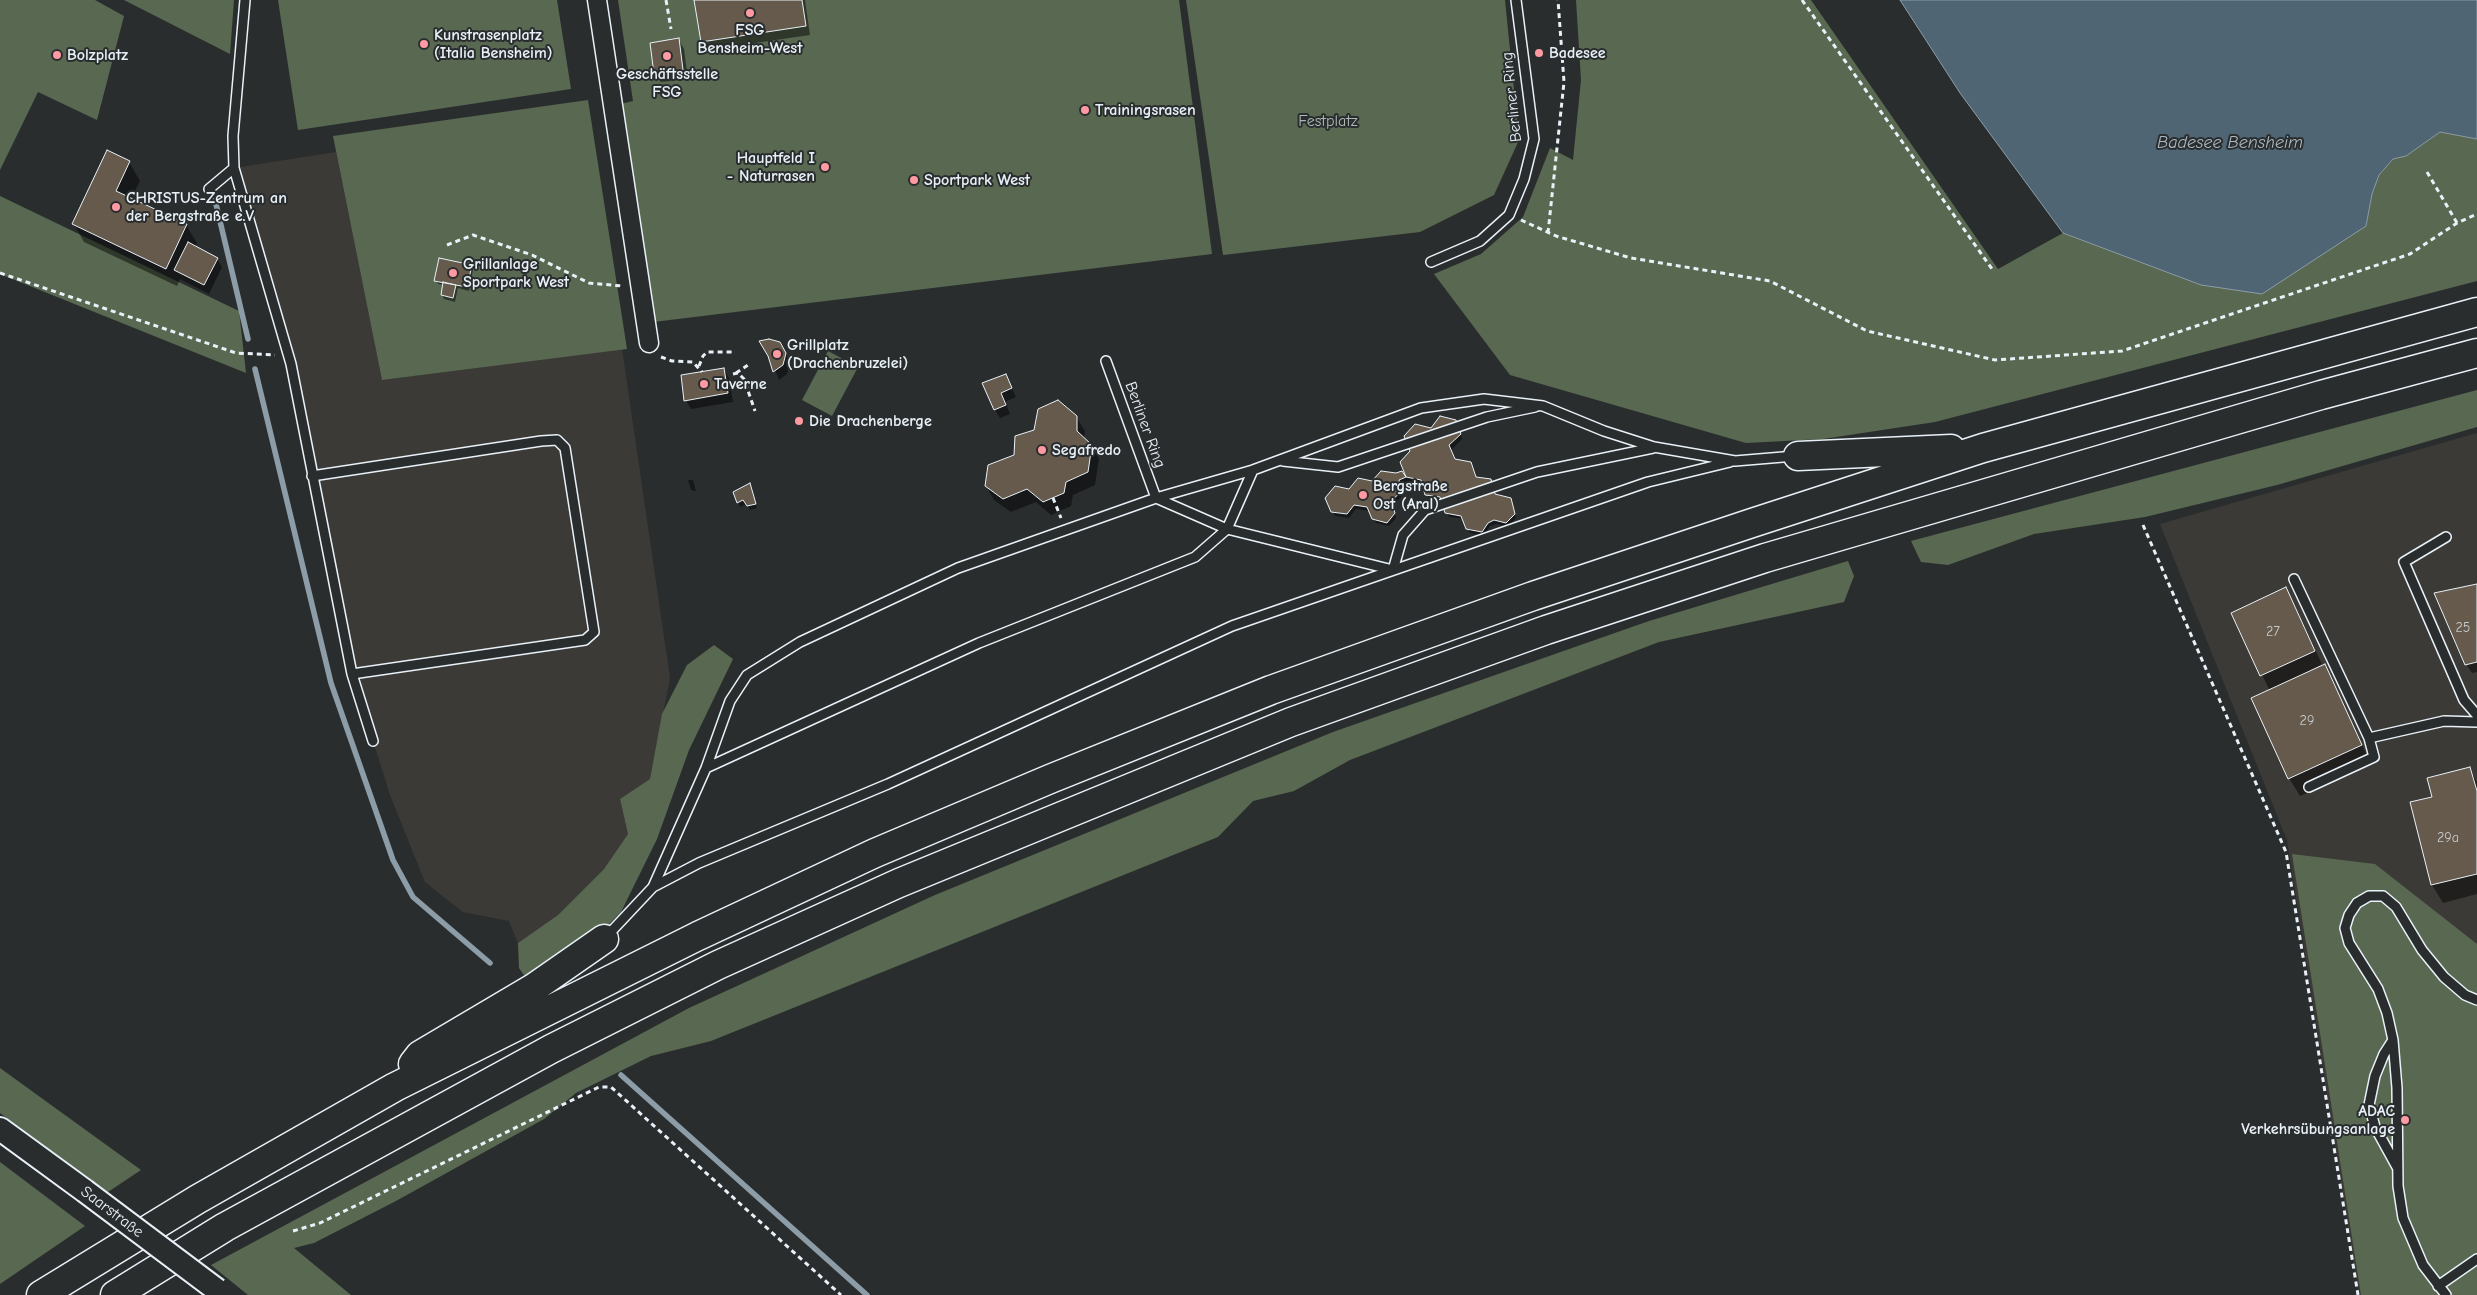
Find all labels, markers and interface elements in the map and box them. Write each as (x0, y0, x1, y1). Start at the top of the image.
marker: FSG Bensheim-West (744, 7, 756, 19)
place label: FSG Bensheim-West (698, 20, 802, 58)
place label: Kunstrasenplatz (Italia Bensheim) (434, 25, 552, 63)
marker: Kunstrasenplatz (Italia Bensheim) (418, 38, 430, 50)
place label: Badesee (1549, 43, 1606, 63)
place label: Bolzplatz (67, 45, 128, 65)
marker: Badesee (1533, 47, 1545, 59)
marker: Bolzplatz (51, 49, 63, 61)
marker: Geschäftsstelle FSG (661, 50, 673, 62)
street label: Berliner Ring (1498, 51, 1526, 143)
place label: Geschäftsstelle FSG (616, 64, 718, 102)
place label: Trainingsrasen (1095, 100, 1196, 120)
marker: Trainingsrasen (1079, 104, 1091, 116)
park label: Festplatz (1298, 111, 1358, 131)
water label: Badesee Bensheim (2157, 132, 2303, 154)
place label: Hauptfeld I - Naturrasen (727, 148, 815, 186)
marker: Hauptfeld I - Naturrasen (819, 161, 831, 173)
place label: Sportpark West (924, 170, 1030, 190)
marker: Sportpark West (908, 174, 920, 186)
place label: CHRISTUS-Zentrum an der Bergstraße e.V (126, 188, 287, 226)
marker: CHRISTUS-Zentrum an der Bergstraße e.V (110, 201, 122, 213)
place label: Grillanlage Sportpark West (463, 254, 569, 292)
marker: Grillanlage Sportpark West (447, 267, 459, 279)
place label: Grillplatz (Drachenbruzelei) (787, 335, 908, 373)
marker: Grillplatz (Drachenbruzelei) (771, 348, 783, 360)
place label: Taverne (714, 374, 767, 394)
marker: Taverne (698, 378, 710, 390)
street label: Berliner Ring (1121, 379, 1169, 471)
place label: Die Drachenberge (809, 411, 932, 431)
marker: Die Drachenberge (793, 415, 805, 427)
place label: Segafredo (1052, 440, 1121, 460)
marker: Segafredo (1036, 444, 1048, 456)
place label: Bergstraße Ost (Aral) (1373, 476, 1448, 514)
marker: Bergstraße Ost (Aral) (1357, 489, 1369, 501)
house number: 25 (2456, 620, 2470, 636)
house number: 27 (2266, 624, 2280, 640)
house number: 29 (2300, 713, 2314, 729)
house number: 29a (2437, 830, 2459, 846)
place label: ADAC Verkehrsübungsanlage (2241, 1101, 2395, 1139)
marker: ADAC Verkehrsübungsanlage (2399, 1114, 2411, 1126)
street label: Saarstraße (77, 1182, 147, 1242)

